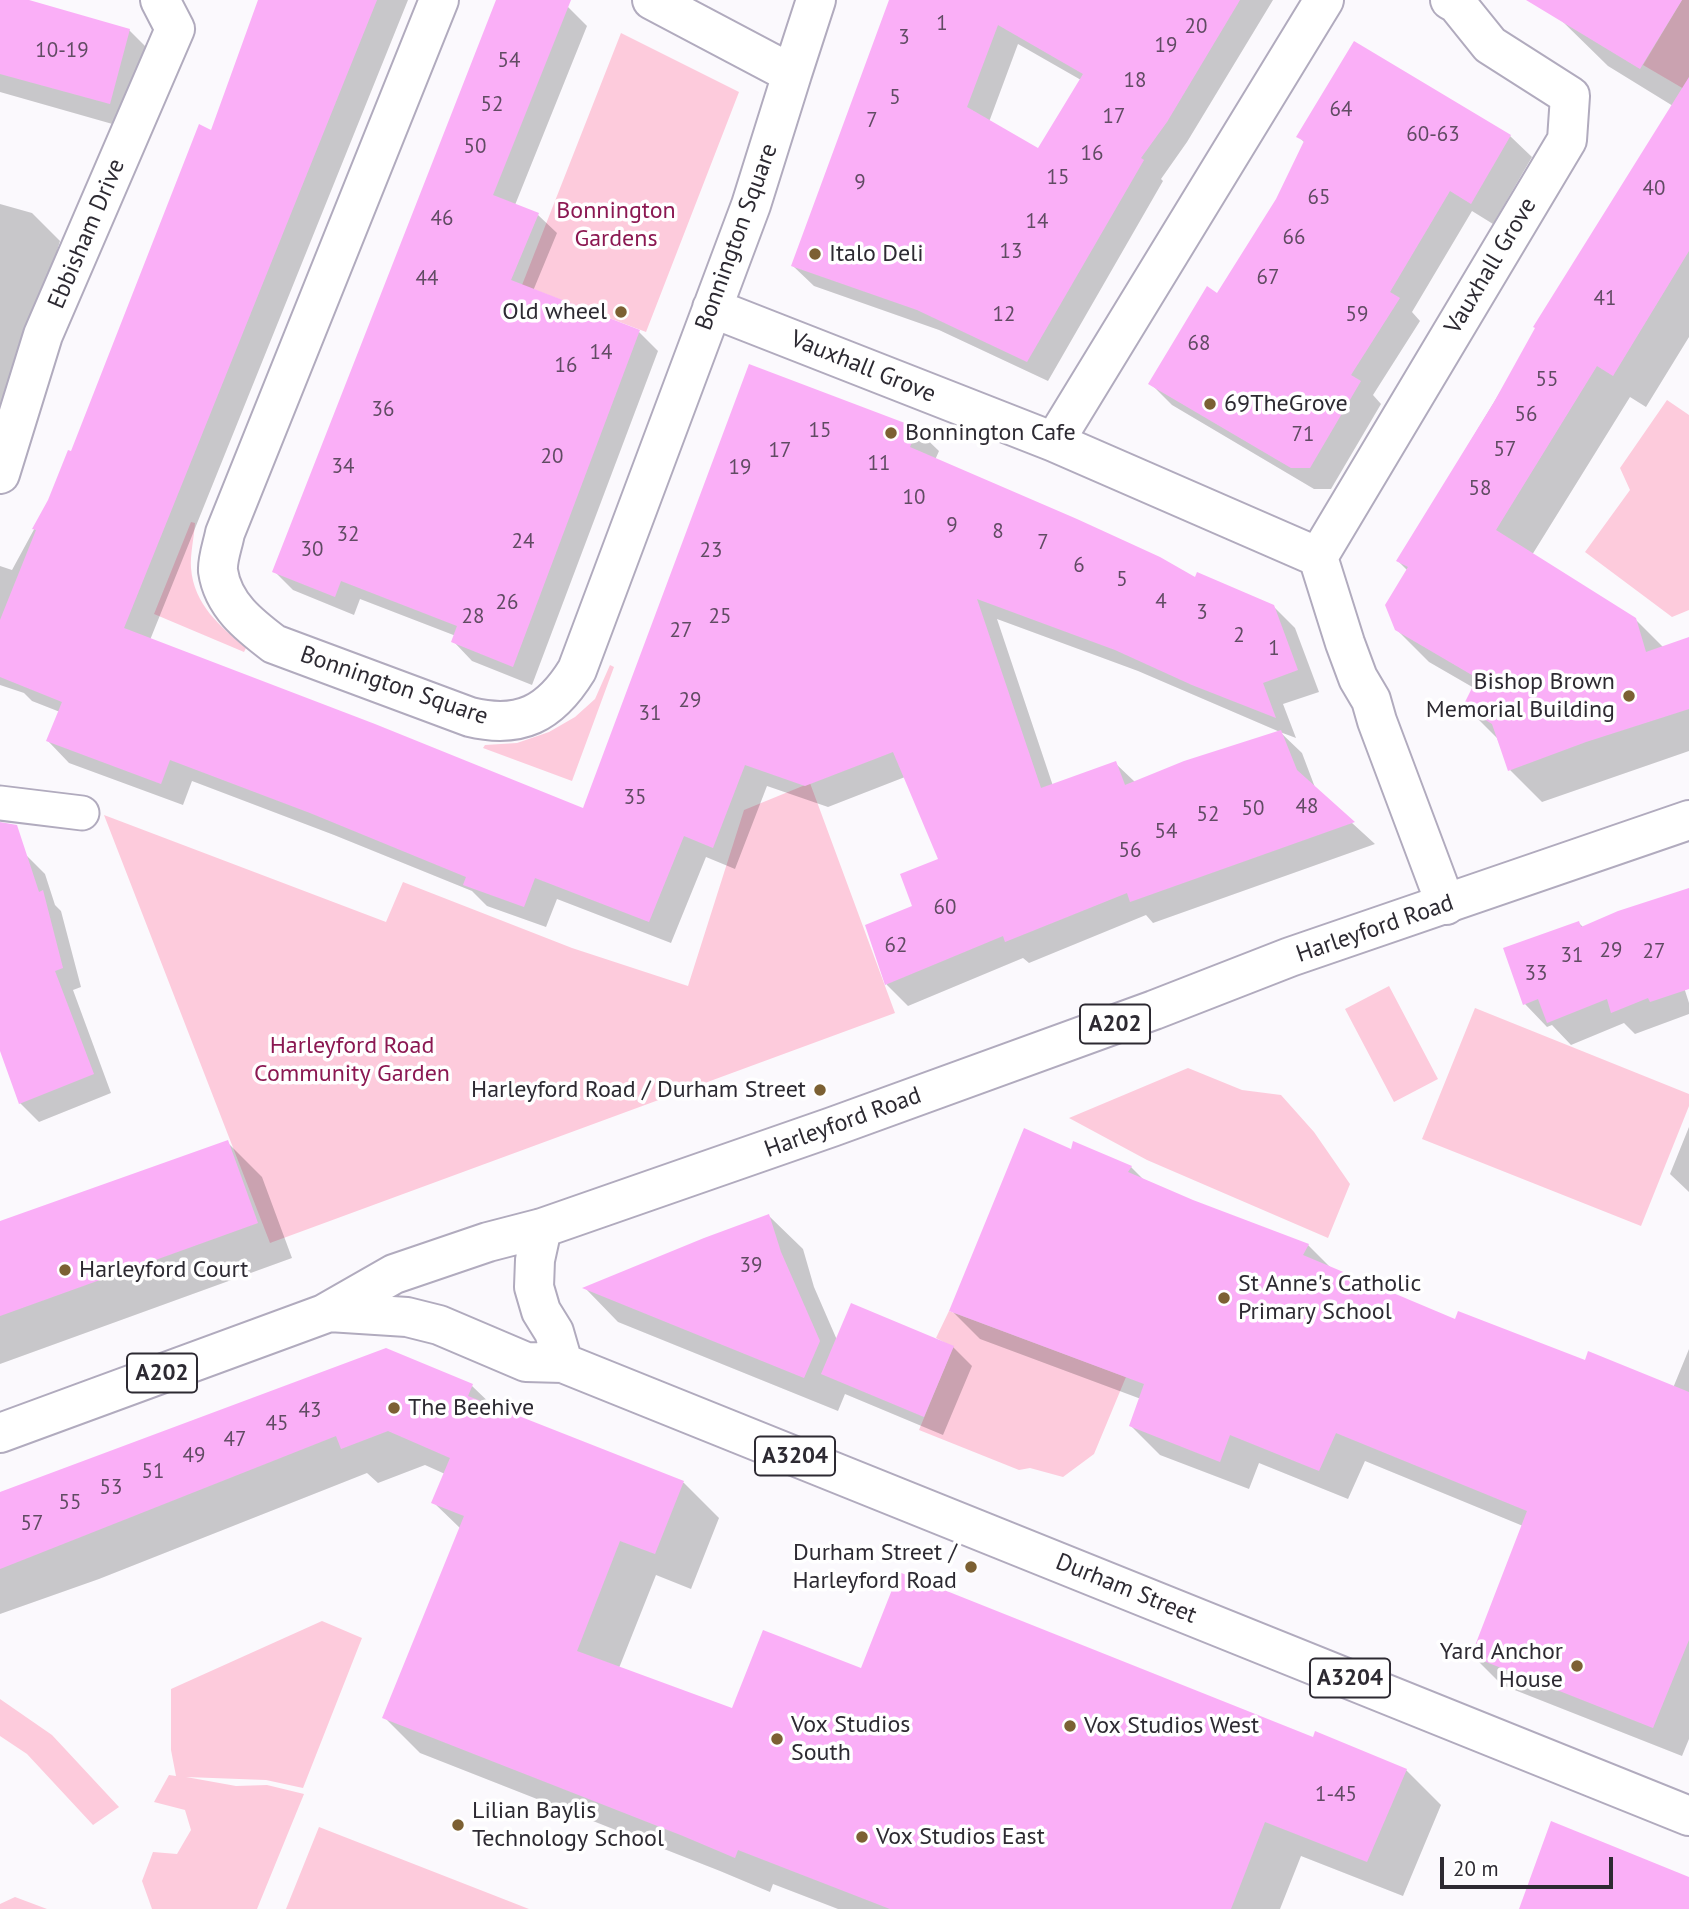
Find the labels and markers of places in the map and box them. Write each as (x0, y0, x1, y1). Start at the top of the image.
place label: Italo Deli (829, 240, 924, 268)
marker: Italo Deli (807, 246, 823, 262)
place label: Old wheel (502, 298, 607, 326)
marker: Old wheel (613, 304, 629, 320)
place label: 69TheGrove (1224, 390, 1348, 418)
marker: 69TheGrove (1202, 396, 1218, 412)
place label: Bonnington Cafe (905, 419, 1076, 447)
marker: Bonnington Cafe (883, 425, 899, 441)
place label: Bishop Brown Memorial Building (1426, 668, 1615, 724)
marker: Bishop Brown Memorial Building (1621, 688, 1637, 704)
place label: Harleyford Road / Durham Street (471, 1076, 806, 1104)
marker: Harleyford Road / Durham Street (812, 1082, 828, 1098)
place label: Harleyford Court (79, 1256, 248, 1284)
marker: Harleyford Court (57, 1262, 73, 1278)
place label: St Anne's Catholic Primary School (1238, 1270, 1421, 1326)
marker: St Anne's Catholic Primary School (1216, 1290, 1232, 1306)
place label: The Beehive (408, 1394, 534, 1422)
marker: The Beehive (386, 1400, 402, 1416)
place label: Durham Street / Harleyford Road (792, 1539, 957, 1595)
marker: Durham Street / Harleyford Road (963, 1559, 979, 1575)
place label: Yard Anchor House (1440, 1638, 1563, 1694)
marker: Yard Anchor House (1569, 1658, 1585, 1674)
place label: Vox Studios South (791, 1711, 910, 1767)
place label: Vox Studios West (1084, 1712, 1259, 1740)
marker: Vox Studios West (1062, 1718, 1078, 1734)
marker: Vox Studios South (769, 1731, 785, 1747)
place label: Lilian Baylis Technology School (472, 1797, 664, 1853)
marker: Lilian Baylis Technology School (450, 1817, 466, 1833)
place label: Vox Studios East (876, 1823, 1045, 1851)
marker: Vox Studios East (854, 1829, 870, 1845)

